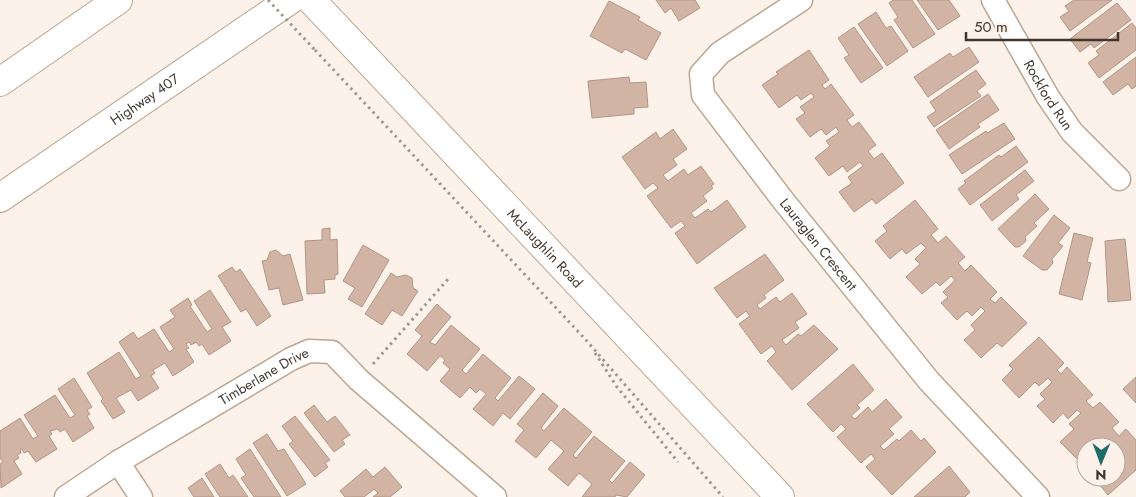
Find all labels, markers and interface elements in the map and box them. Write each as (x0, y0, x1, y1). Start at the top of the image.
scale bar (966, 10, 1118, 42)
text: 50 m (974, 16, 1008, 38)
street label: Rockford Run (1019, 56, 1078, 134)
street label: Highway 407 (106, 68, 183, 130)
street label: Lauraglen Crescent (775, 194, 862, 295)
street label: McLaughlin Road (503, 204, 587, 292)
street label: Timberlane Drive (215, 342, 312, 410)
north arrow (1076, 437, 1126, 487)
text: N (1095, 465, 1107, 485)

